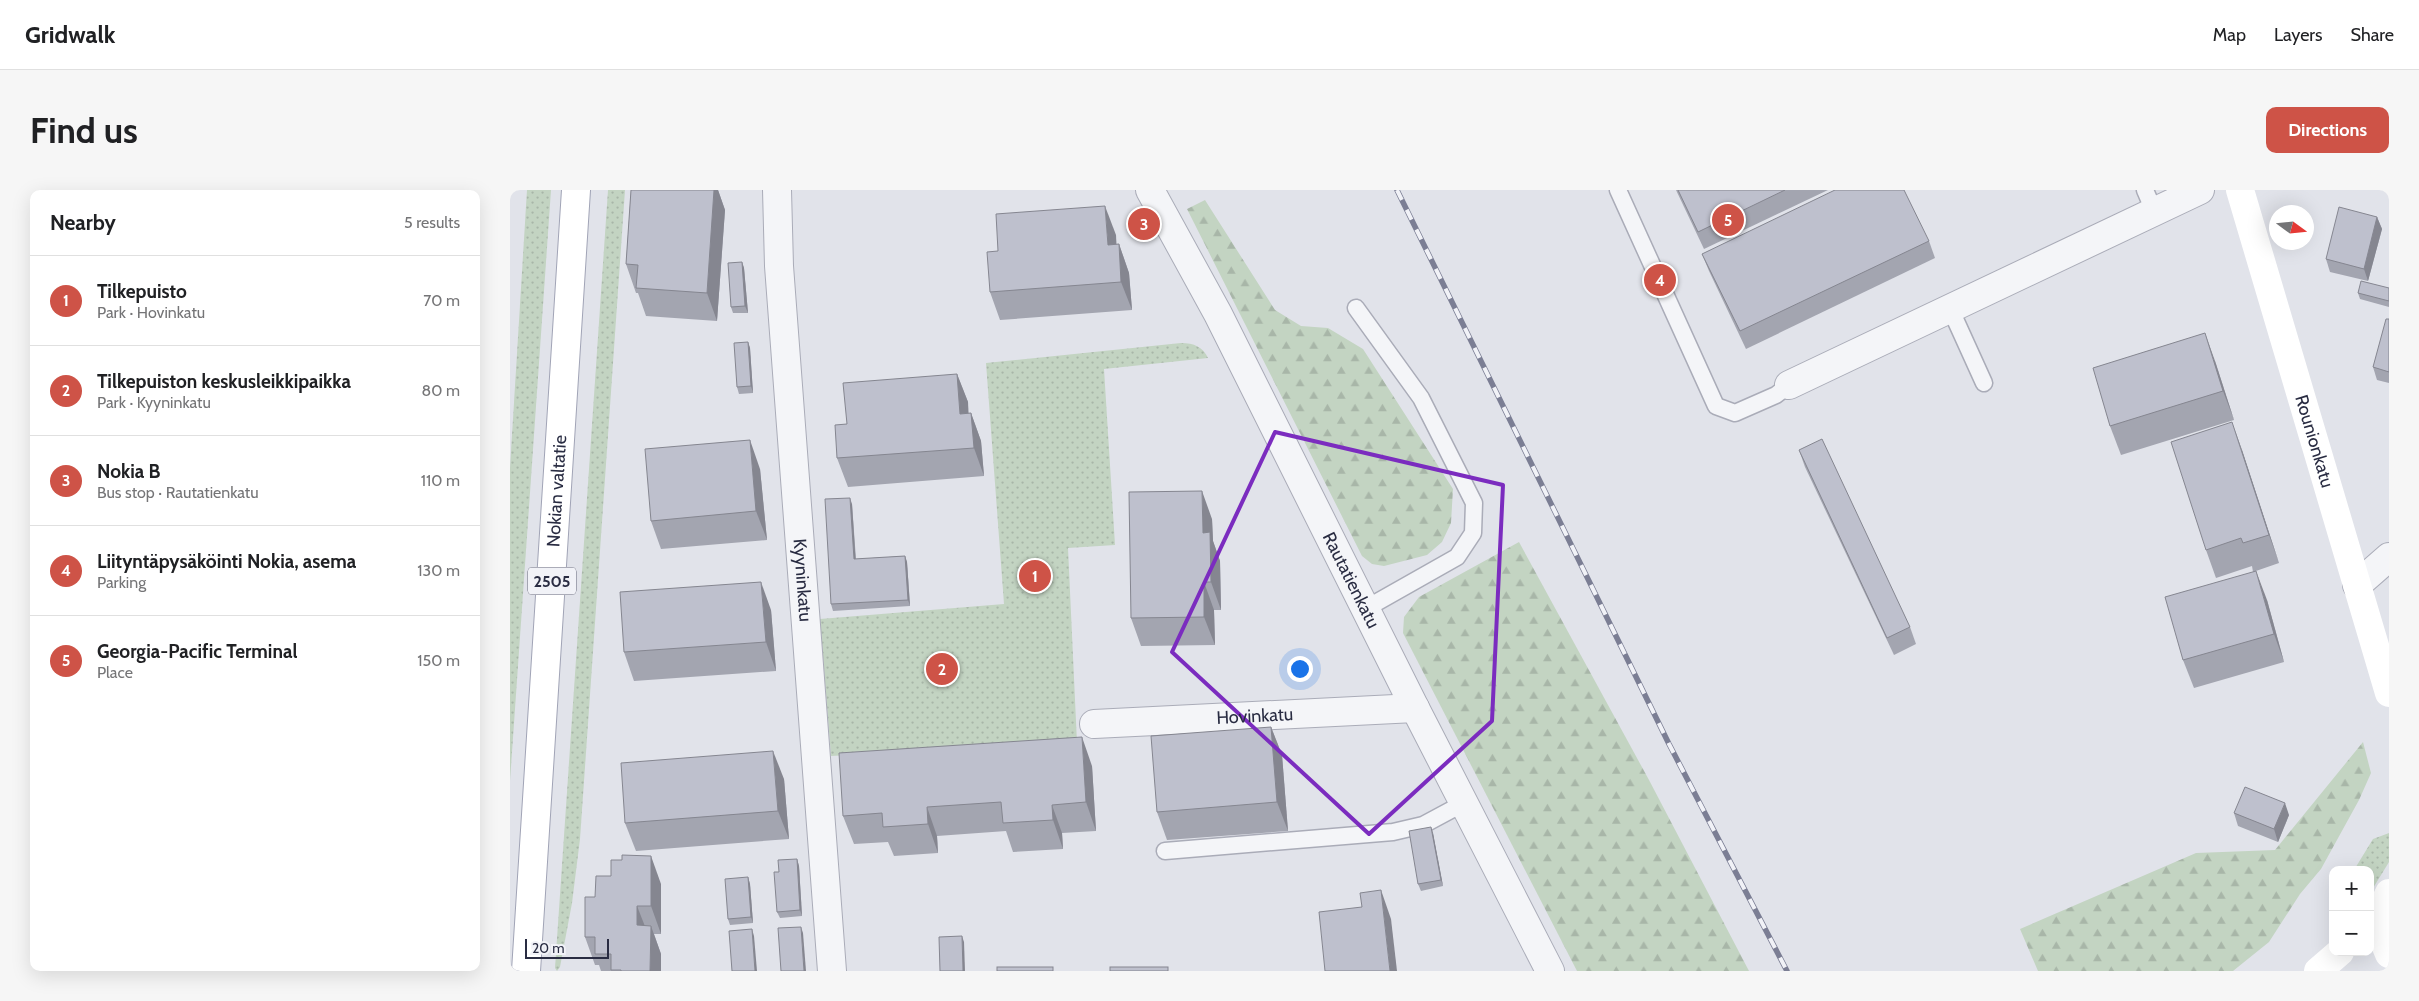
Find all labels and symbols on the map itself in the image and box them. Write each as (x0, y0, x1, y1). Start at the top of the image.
pin: 5 (1712, 201, 1744, 239)
pin: 3 (1128, 205, 1160, 243)
north arrow (2269, 205, 2314, 250)
pin: 4 (1644, 261, 1676, 299)
street label: Rounionkatu (2290, 392, 2339, 490)
street label: Nokian valtatie (542, 434, 571, 548)
street label: Rautatienkatu (1318, 528, 1384, 632)
street label: Kyyninkatu (789, 538, 817, 622)
pin: 1 (1019, 557, 1051, 595)
road number: 2505 (528, 568, 576, 594)
pin: 2 (926, 650, 958, 688)
your location (1287, 656, 1313, 682)
street label: Hovinkatu (1216, 703, 1294, 729)
scale bar (525, 936, 609, 959)

